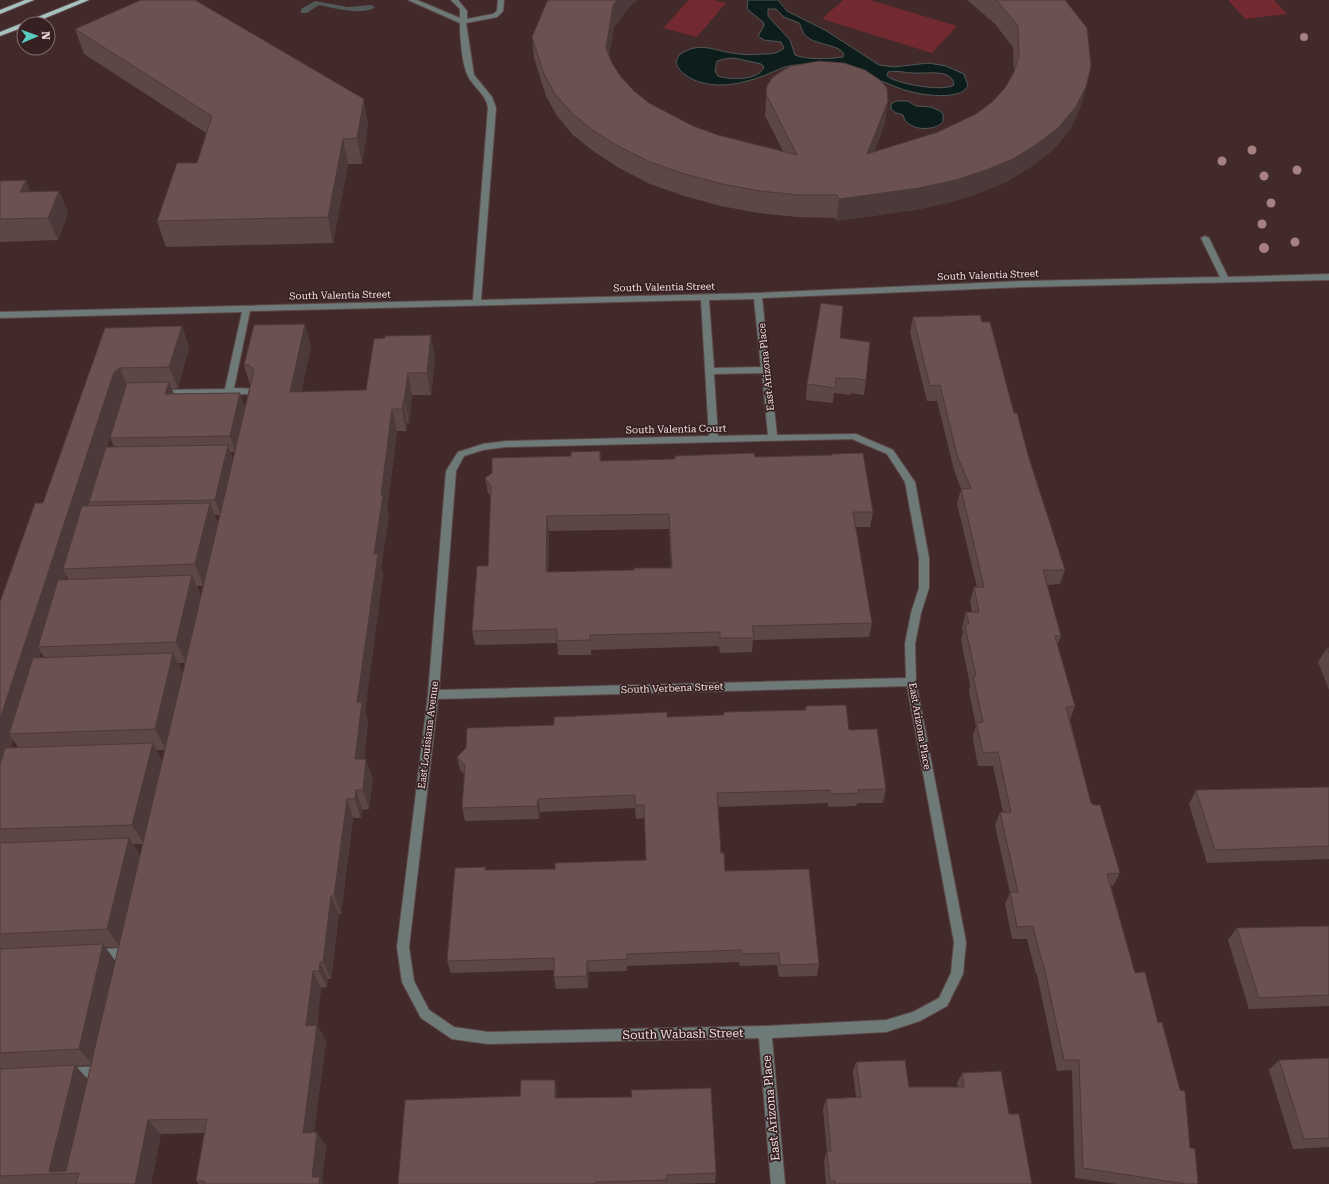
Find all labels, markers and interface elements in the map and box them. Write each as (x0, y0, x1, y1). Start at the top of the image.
north arrow (16, 16, 56, 56)
text: N (39, 31, 52, 41)
street label: South Valentia Street (937, 268, 1039, 282)
street label: South Valentia Street (613, 281, 715, 293)
street label: South Valentia Street (289, 289, 391, 301)
street label: East Arizona Place (756, 322, 776, 411)
street label: South Valentia Court (626, 423, 727, 435)
street label: East Louisiana Avenue (416, 680, 440, 789)
street label: South Verbena Street (621, 681, 724, 695)
street label: East Arizona Place (907, 682, 933, 771)
street label: South Wabash Street (622, 1026, 744, 1042)
street label: East Arizona Place (759, 1054, 783, 1161)

